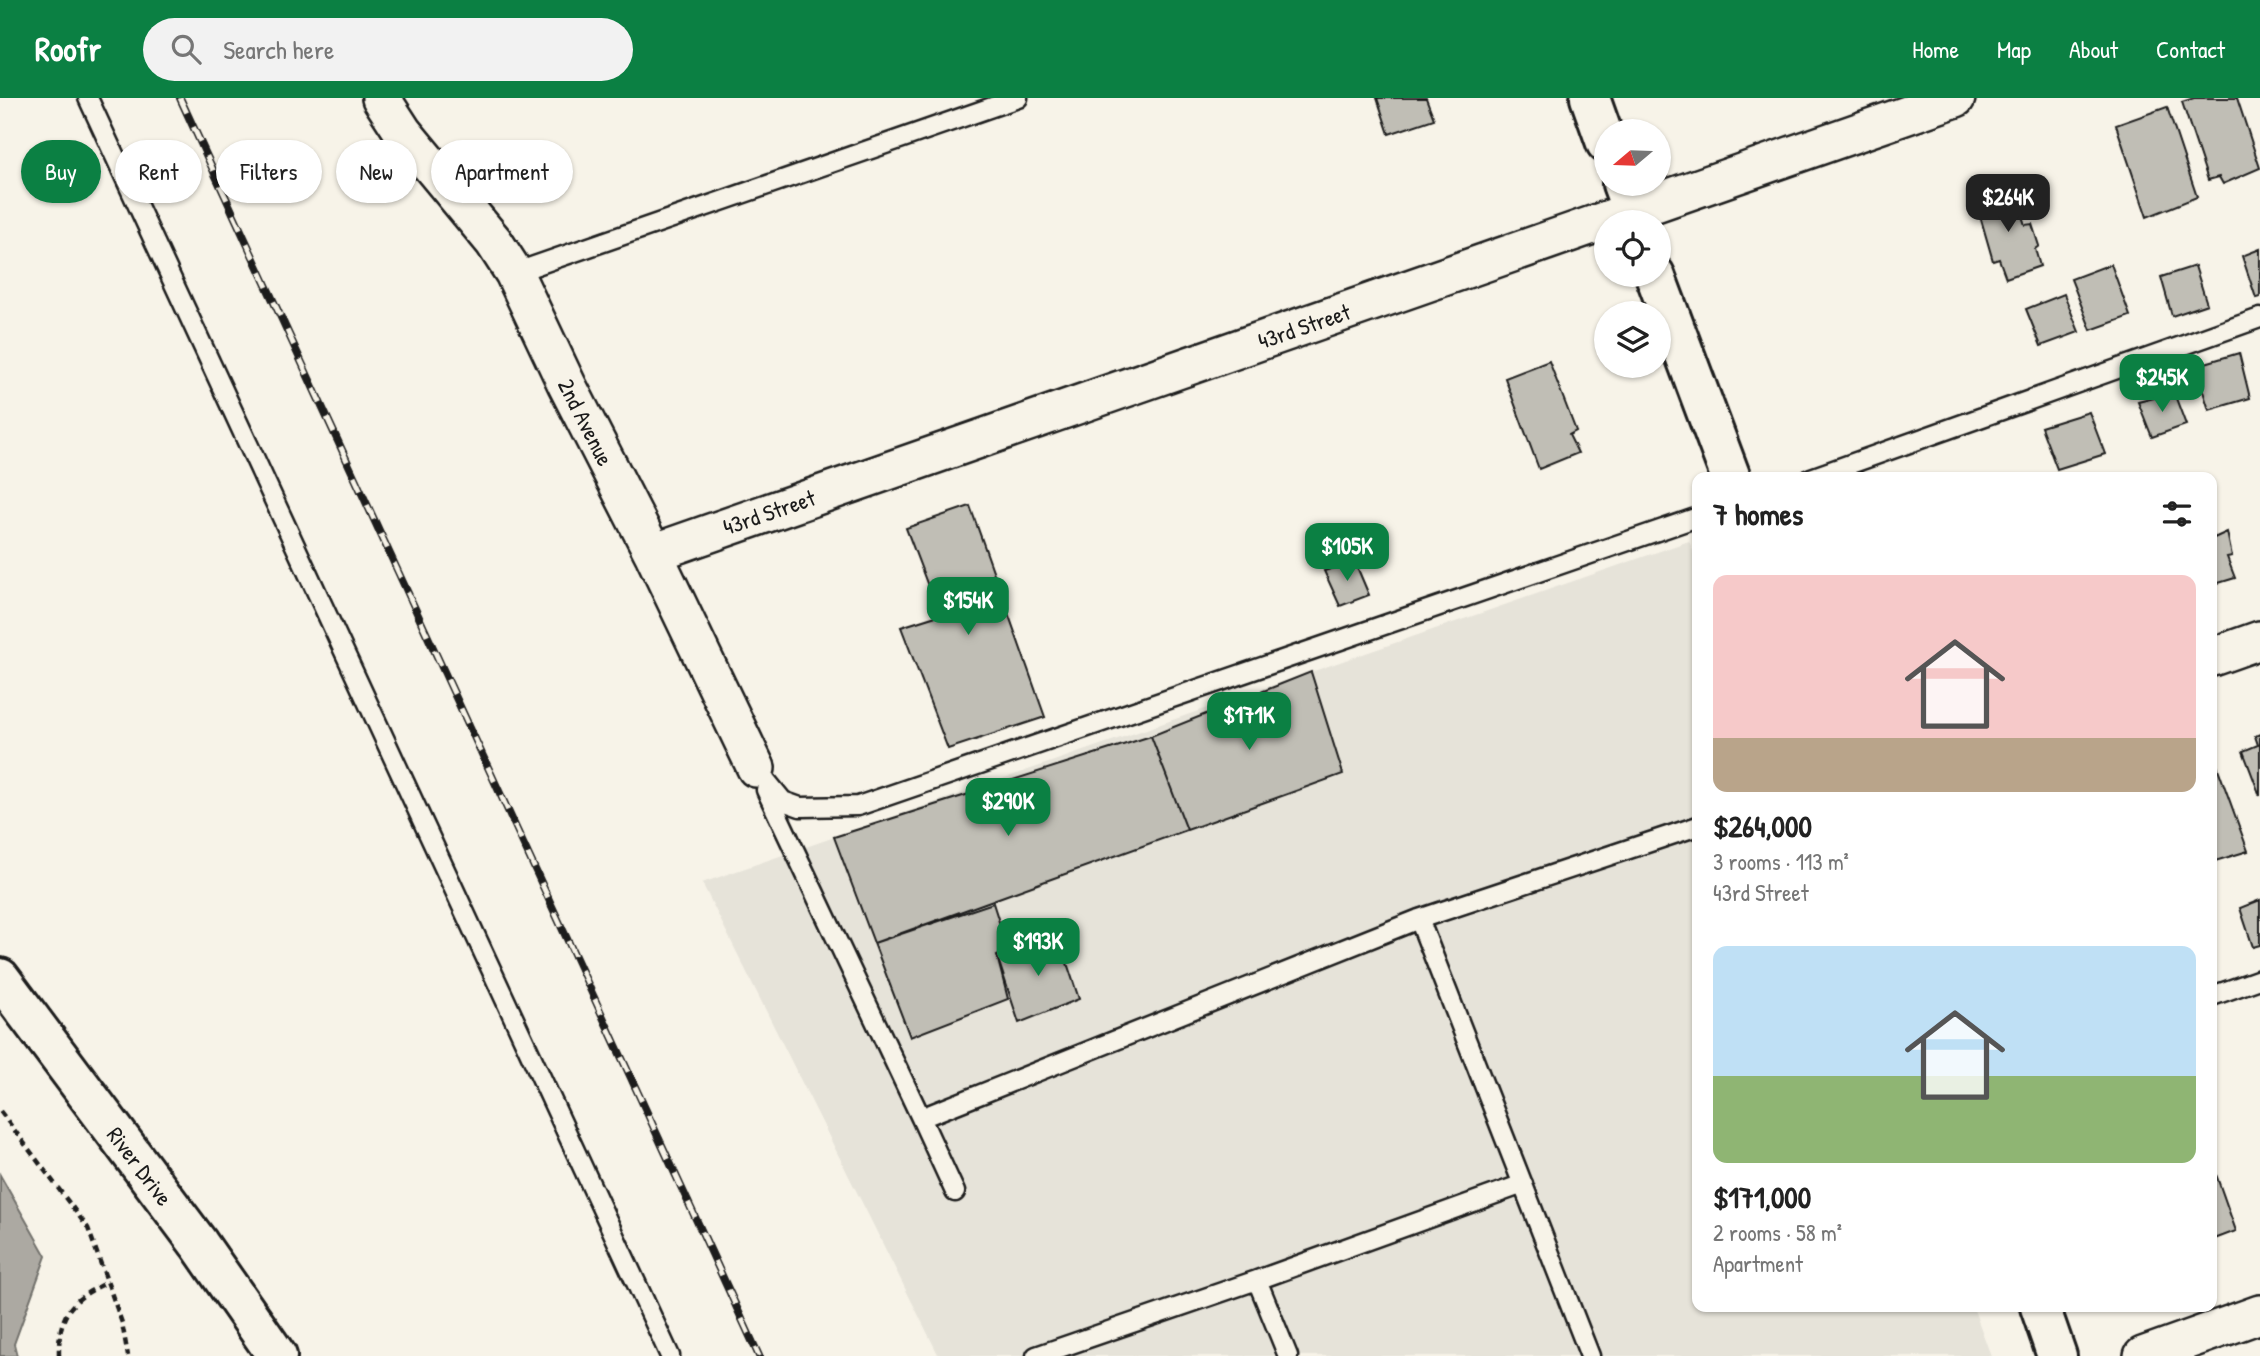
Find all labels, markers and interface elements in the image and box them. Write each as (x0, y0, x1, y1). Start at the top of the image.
search box (143, 18, 633, 81)
text: Roofr (35, 27, 101, 71)
icon: search (167, 30, 205, 68)
text: Search here (223, 32, 334, 67)
text: Home (1912, 33, 1959, 65)
text: Map (1997, 33, 2031, 65)
text: About (2069, 33, 2118, 65)
text: Contact (2156, 33, 2225, 65)
north arrow (1594, 119, 1671, 196)
map controls (1594, 119, 1671, 378)
chip: Buy (21, 140, 101, 203)
chip: Rent (115, 140, 202, 203)
chip: Filters (216, 140, 322, 203)
chip: New (336, 140, 417, 203)
chip: Apartment (431, 140, 573, 203)
pin: $264K (1959, 174, 2057, 234)
text: $264K (1982, 181, 2034, 212)
button: locate (1594, 210, 1671, 287)
street label: 43rd Street (1254, 295, 1355, 356)
button: layers (1594, 301, 1671, 378)
pin: $245K (2113, 354, 2211, 414)
text: $245K (2136, 361, 2188, 392)
street label: 2nd Avenue (551, 373, 621, 471)
street label: 43rd Street (719, 481, 820, 542)
text: 7 homes (1713, 494, 1803, 534)
icon: filters (2158, 495, 2196, 533)
pin: $105K (1298, 524, 1396, 583)
text: $105K (1321, 530, 1373, 561)
pin: $154K (919, 578, 1017, 637)
text: $154K (943, 584, 993, 615)
icon: home (1892, 621, 2018, 747)
pin: $171K (1200, 692, 1298, 752)
text: $171K (1223, 699, 1275, 730)
pin: $290K (959, 778, 1057, 838)
text: $290K (981, 785, 1035, 816)
text: $264,000 (1713, 806, 1812, 846)
text: 3 rooms · 113 m² (1713, 846, 1849, 877)
text: 43rd Street (1713, 877, 1809, 908)
pin: $193K (989, 918, 1087, 978)
text: $193K (1013, 925, 1063, 956)
icon: home (1892, 992, 2018, 1118)
street label: River Drive (100, 1120, 180, 1212)
text: $171,000 (1713, 1177, 1811, 1217)
text: 2 rooms · 58 m² (1713, 1217, 1842, 1248)
text: Apartment (1713, 1248, 1803, 1279)

